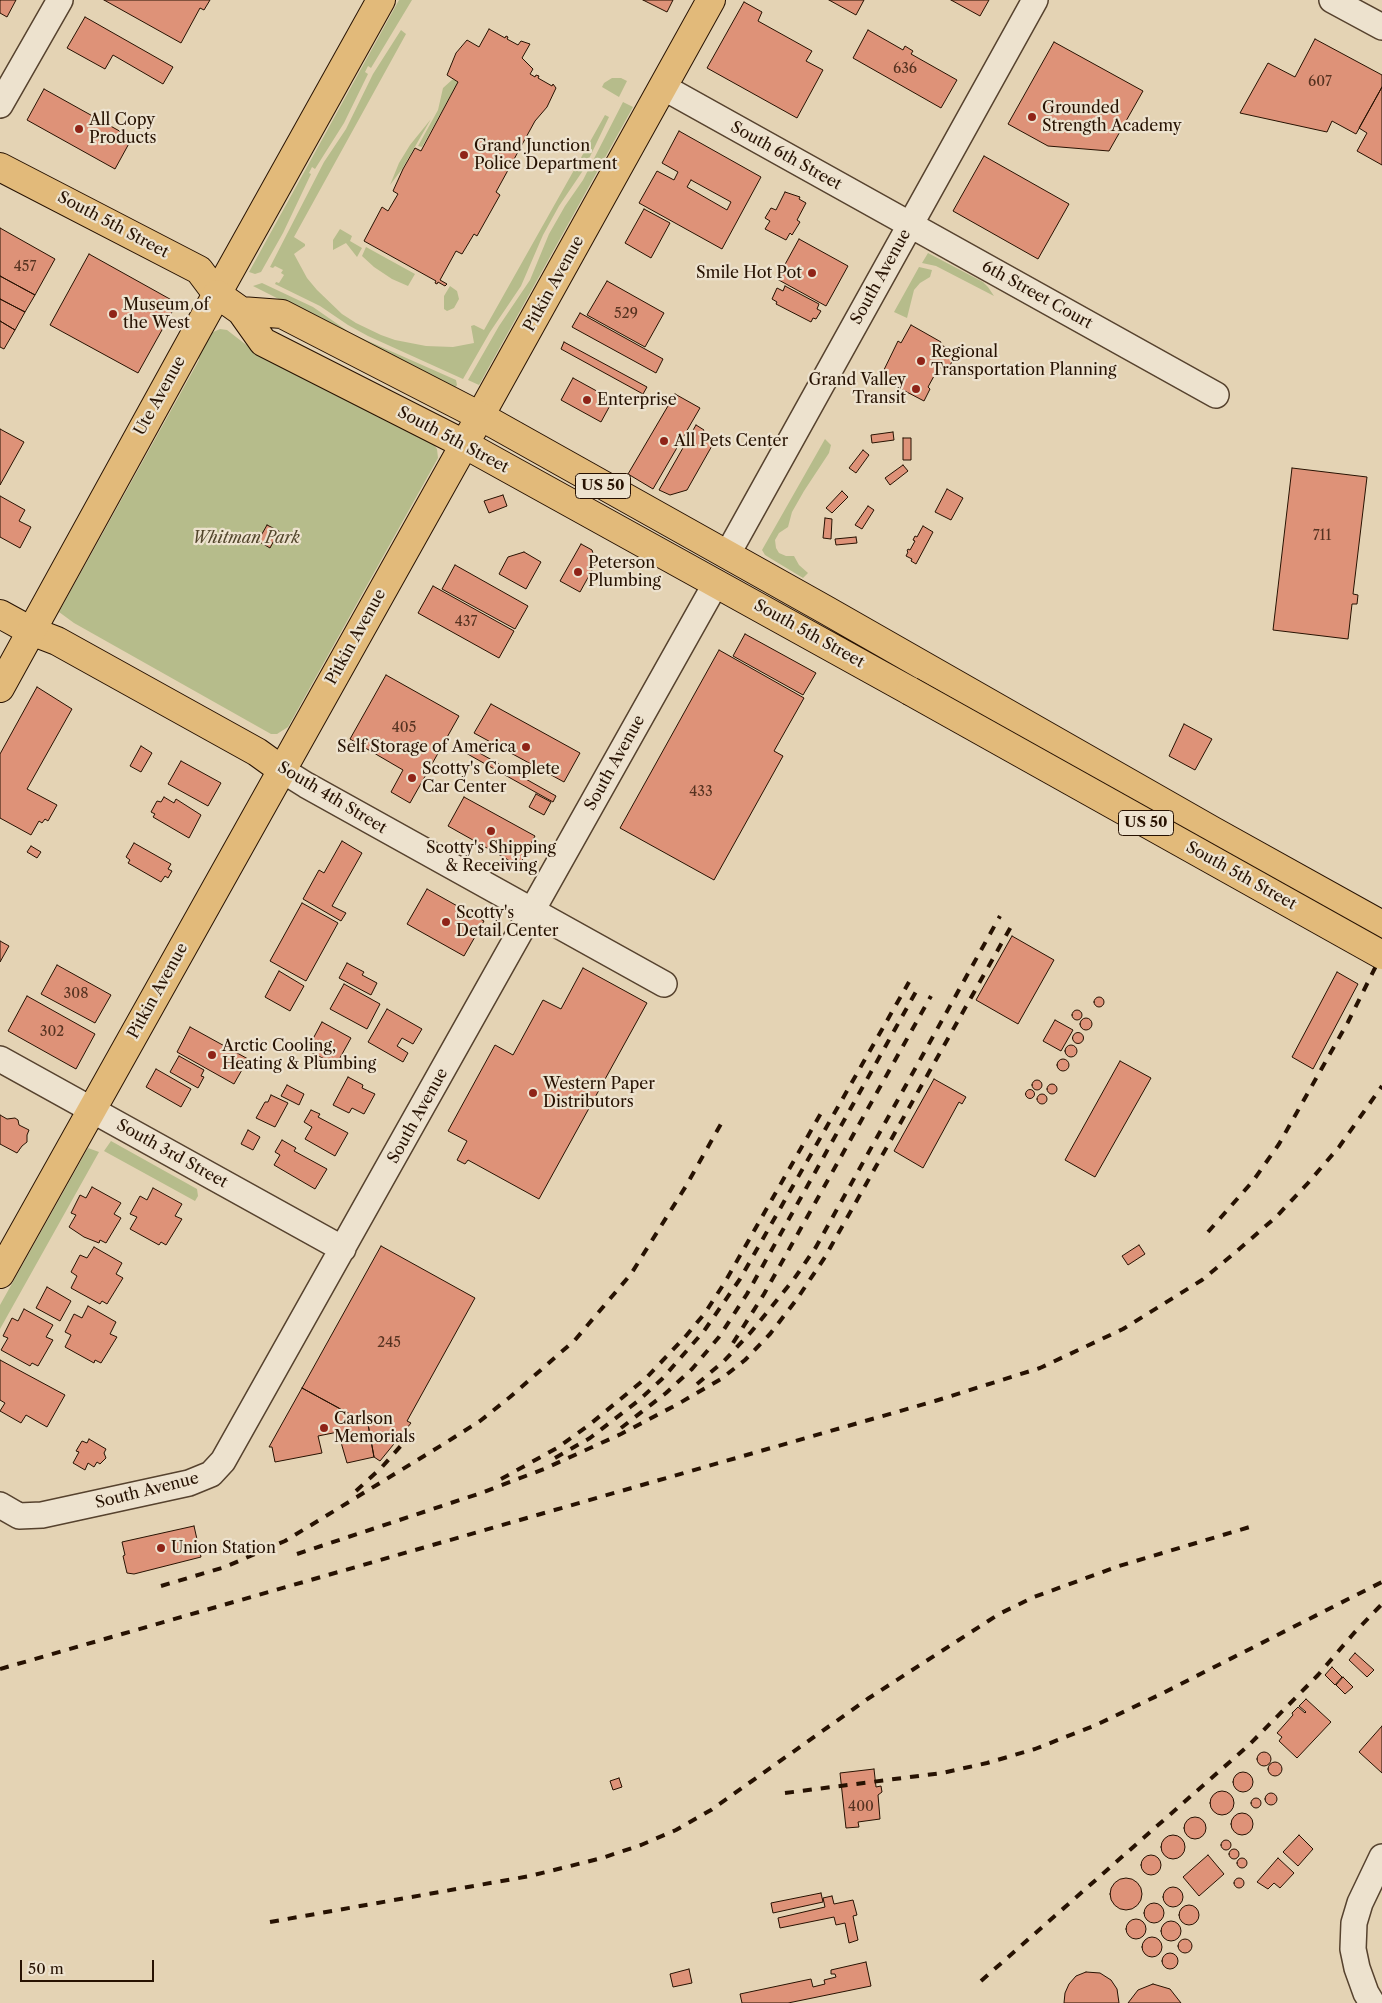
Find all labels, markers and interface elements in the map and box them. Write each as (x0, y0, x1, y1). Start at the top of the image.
house number: 636 (893, 61, 917, 77)
house number: 607 (1308, 74, 1332, 90)
place label: Grounded Strength Academy (1042, 98, 1182, 136)
place label: All Copy Products (89, 110, 157, 148)
marker: Grounded Strength Academy (1026, 111, 1038, 123)
street label: South 6th Street (727, 118, 845, 194)
marker: All Copy Products (73, 123, 85, 135)
place label: Grand Junction Police Department (474, 136, 617, 174)
marker: Grand Junction Police Department (458, 149, 470, 161)
street label: South 5th Street (54, 188, 172, 262)
street label: South Avenue (847, 226, 915, 328)
street label: Pitkin Avenue (520, 233, 588, 335)
street label: 6th Street Court (978, 257, 1096, 333)
house number: 457 (14, 259, 36, 275)
place label: Smile Hot Pot (696, 263, 802, 283)
marker: Smile Hot Pot (806, 267, 818, 279)
place label: Museum of the West (123, 295, 209, 333)
house number: 529 (614, 306, 638, 322)
marker: Museum of the West (107, 308, 119, 320)
place label: Regional Transportation Planning (931, 342, 1116, 380)
street label: Ute Avenue (130, 353, 190, 439)
marker: Regional Transportation Planning (915, 355, 927, 367)
place label: Grand Valley Transit (808, 370, 906, 408)
marker: Grand Valley Transit (910, 383, 922, 395)
place label: Enterprise (597, 390, 677, 410)
marker: Enterprise (581, 394, 593, 406)
street label: South 5th Street (394, 403, 512, 477)
place label: All Pets Center (674, 431, 788, 451)
marker: All Pets Center (658, 435, 670, 447)
road number: US 50 (576, 474, 630, 498)
park label: Whitman Park (192, 528, 300, 548)
house number: 711 (1313, 528, 1331, 544)
place label: Peterson Plumbing (588, 553, 661, 591)
marker: Peterson Plumbing (572, 566, 584, 578)
street label: Pitkin Avenue (322, 586, 390, 688)
street label: South 5th Street (750, 596, 868, 672)
house number: 437 (455, 614, 477, 630)
street label: South Avenue (581, 712, 649, 814)
house number: 405 (392, 720, 416, 736)
place label: Self Storage of America (337, 737, 516, 757)
marker: Self Storage of America (520, 741, 532, 753)
street label: South 4th Street (274, 758, 390, 838)
place label: Scotty's Complete Car Center (422, 759, 560, 797)
marker: Scotty's Complete Car Center (406, 772, 418, 784)
house number: 433 (689, 784, 713, 800)
road number: US 50 (1118, 810, 1174, 836)
marker: Scotty's Shipping & Receiving (485, 825, 497, 837)
place label: Scotty's Shipping & Receiving (426, 838, 556, 876)
street label: South 5th Street (1182, 838, 1300, 914)
place label: Scotty's Detail Center (456, 903, 559, 941)
marker: Scotty's Detail Center (440, 916, 452, 928)
street label: Pitkin Avenue (124, 940, 192, 1042)
house number: 308 (64, 986, 88, 1002)
house number: 302 (40, 1024, 64, 1040)
place label: Arctic Cooling, Heating & Plumbing (222, 1036, 376, 1074)
marker: Arctic Cooling, Heating & Plumbing (206, 1049, 218, 1061)
street label: South Avenue (384, 1065, 452, 1167)
place label: Western Paper Distributors (543, 1074, 655, 1112)
marker: Western Paper Distributors (527, 1087, 539, 1099)
street label: South 3rd Street (113, 1116, 231, 1192)
house number: 245 (377, 1335, 401, 1351)
place label: Carlson Memorials (334, 1409, 415, 1447)
marker: Carlson Memorials (318, 1422, 330, 1434)
street label: South Avenue (93, 1469, 201, 1513)
place label: Union Station (171, 1538, 276, 1558)
marker: Union Station (155, 1542, 167, 1554)
house number: 400 (848, 1799, 874, 1815)
scale bar (22, 1950, 156, 1982)
text: 50 m (28, 1959, 64, 1978)

